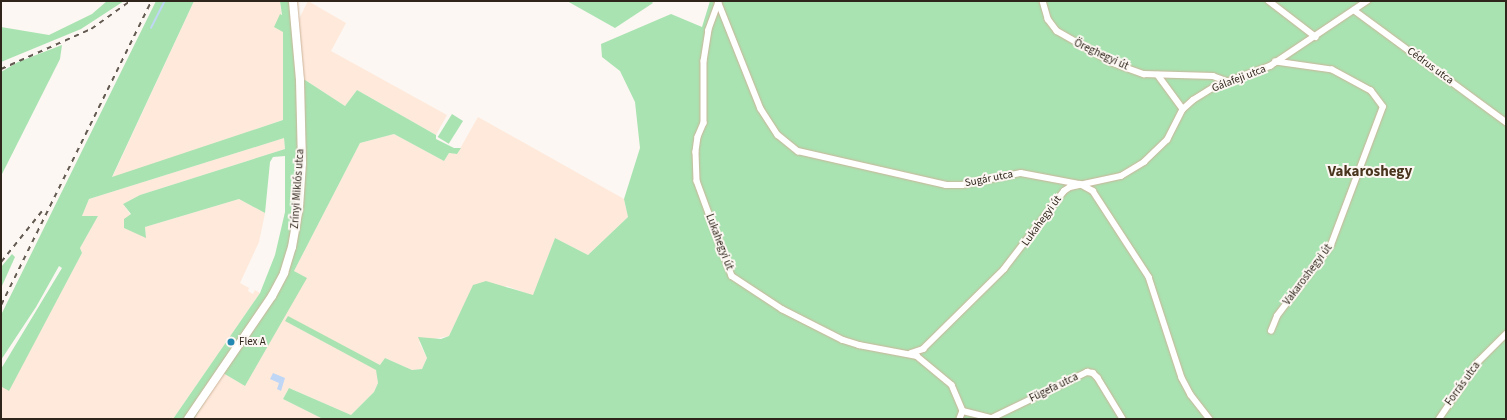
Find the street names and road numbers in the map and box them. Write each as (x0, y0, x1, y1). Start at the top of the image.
street label: Öreghegyi út (1072, 37, 1130, 73)
street label: Cédrus utca (1404, 45, 1456, 87)
street label: Gálafeji utca (1210, 63, 1268, 95)
street label: Zrínyi Miklós utca (289, 149, 307, 229)
street label: Sugár utca (964, 168, 1014, 190)
street label: Lukahegyi út (1019, 193, 1065, 249)
street label: Lukahegyi út (702, 212, 736, 272)
street label: Vakaroshegyi út (1281, 242, 1335, 308)
street label: Forrás utca (1443, 360, 1483, 408)
street label: Fügefa utca (1027, 370, 1081, 406)

